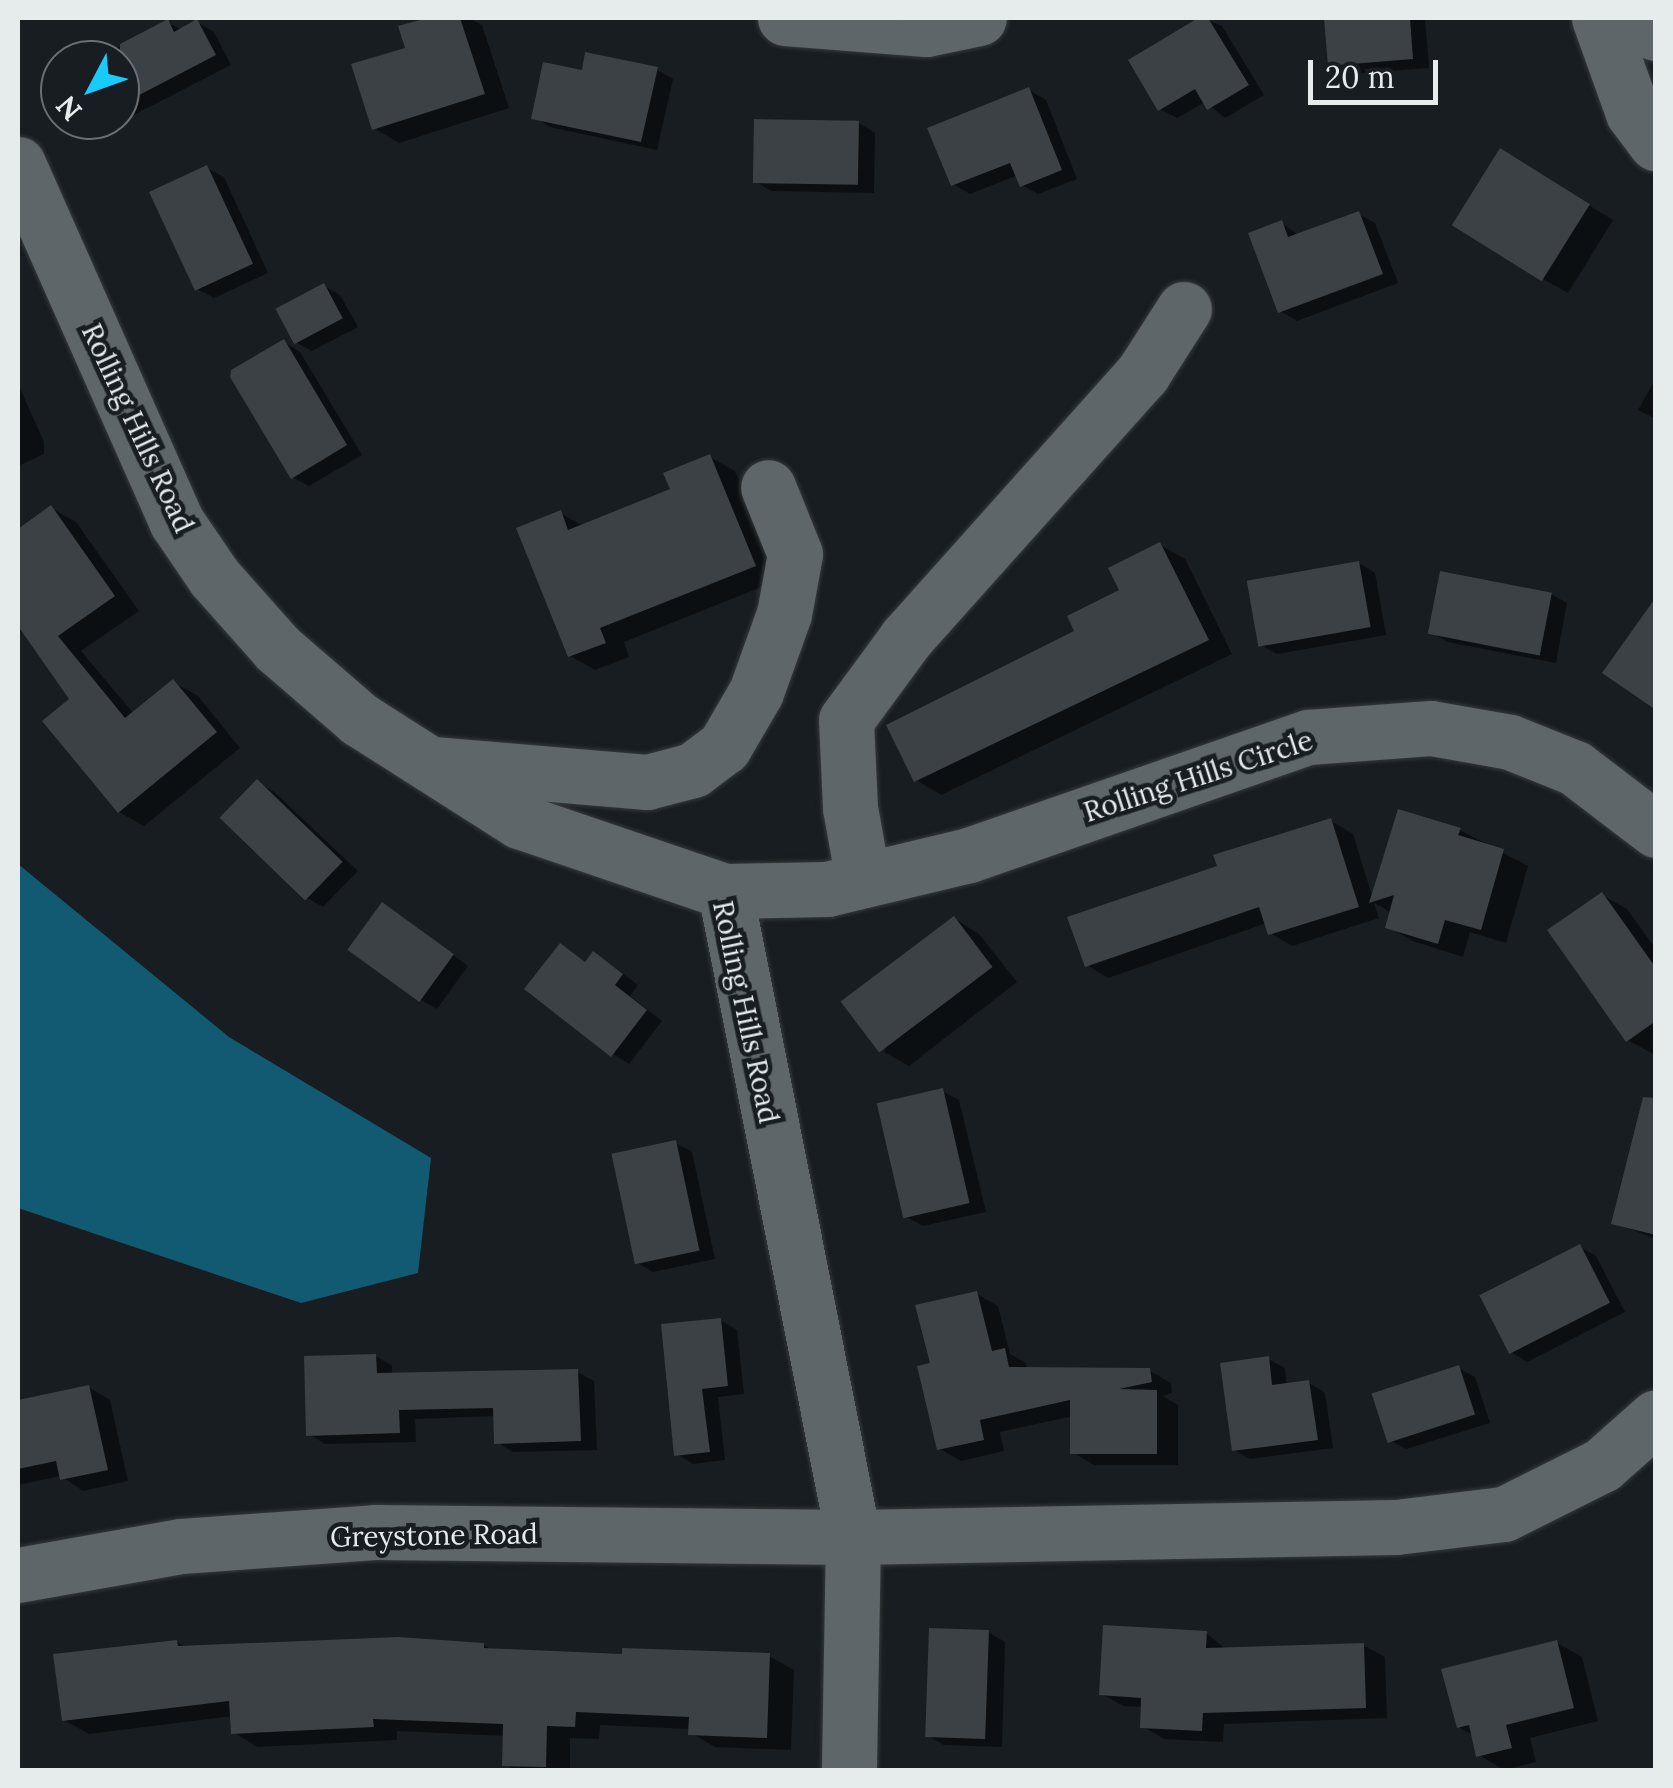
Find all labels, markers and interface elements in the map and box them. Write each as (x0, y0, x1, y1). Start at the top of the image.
north arrow (40, 40, 140, 140)
scale bar (1313, 40, 1443, 102)
text: 20 m (1325, 58, 1394, 96)
text: N (48, 88, 90, 128)
street label: Rolling Hills Road (75, 318, 201, 538)
street label: Rolling Hills Circle (1079, 723, 1317, 829)
street label: Rolling Hills Road (706, 898, 786, 1126)
street label: Greystone Road (330, 1516, 538, 1554)

